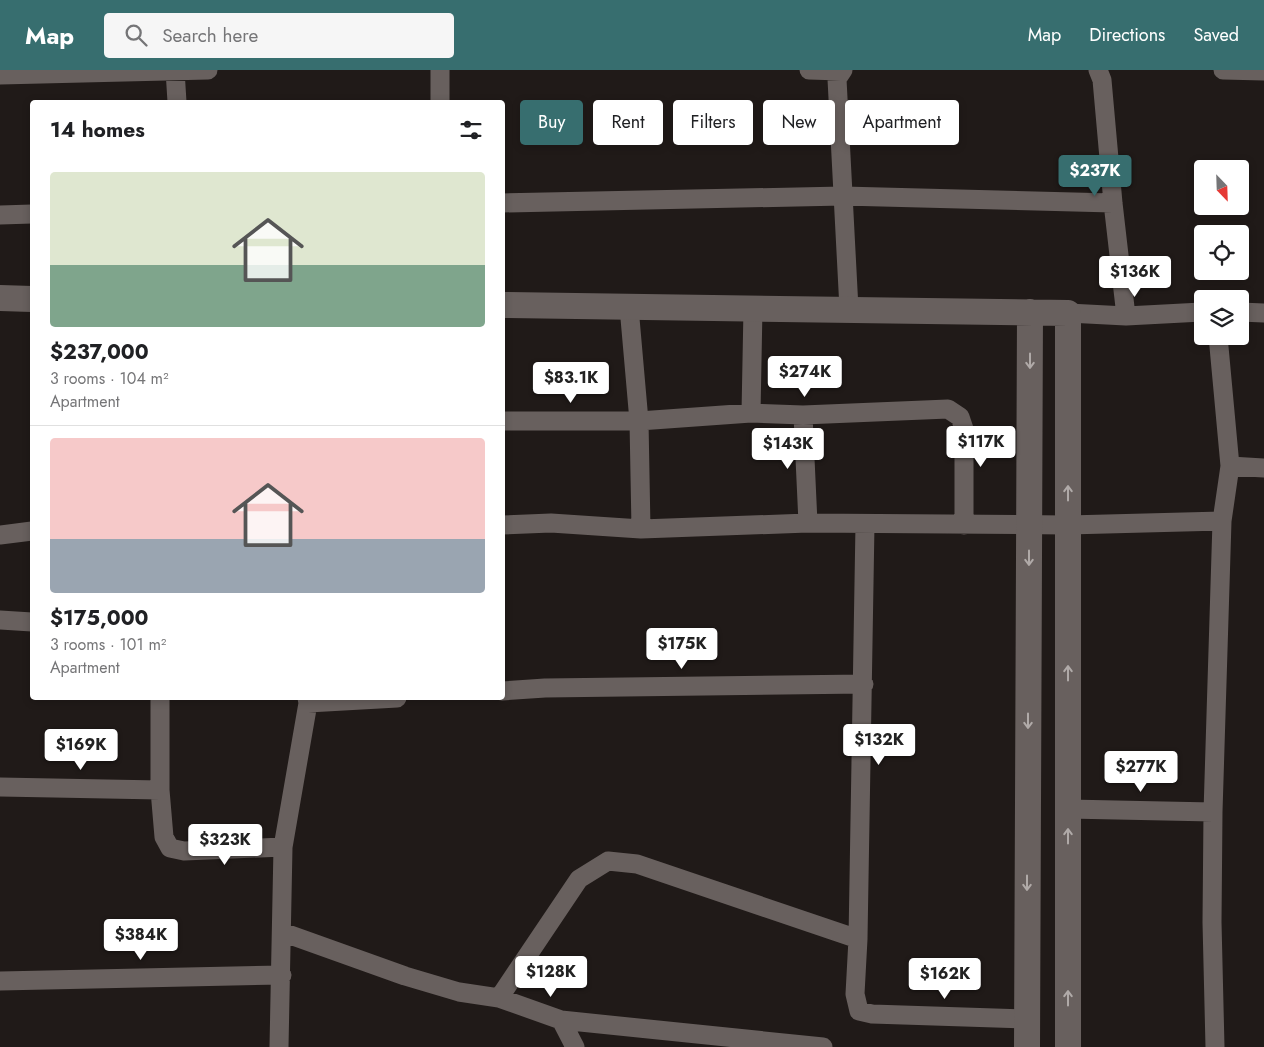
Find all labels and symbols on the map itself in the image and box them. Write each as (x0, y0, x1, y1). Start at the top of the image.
pin: $237K (1060, 154, 1130, 197)
north arrow (1194, 160, 1249, 215)
pin: $136K (1100, 256, 1170, 298)
one-way arrow (1025, 352, 1035, 368)
pin: $274K (770, 356, 840, 398)
pin: $83.1K (530, 362, 612, 404)
pin: $117K (946, 426, 1016, 468)
pin: $143K (753, 428, 823, 470)
one-way arrow (1063, 486, 1073, 502)
one-way arrow (1024, 550, 1034, 566)
pin: $175K (647, 628, 717, 670)
one-way arrow (1063, 666, 1073, 682)
one-way arrow (1023, 712, 1033, 728)
pin: $132K (844, 724, 914, 766)
pin: $169K (46, 728, 116, 771)
pin: $277K (1106, 750, 1176, 793)
pin: $323K (190, 824, 260, 866)
one-way arrow (1063, 828, 1073, 844)
one-way arrow (1022, 874, 1032, 891)
pin: $384K (106, 918, 176, 961)
pin: $128K (516, 956, 586, 998)
pin: $162K (910, 958, 980, 1000)
one-way arrow (1063, 991, 1073, 1007)

